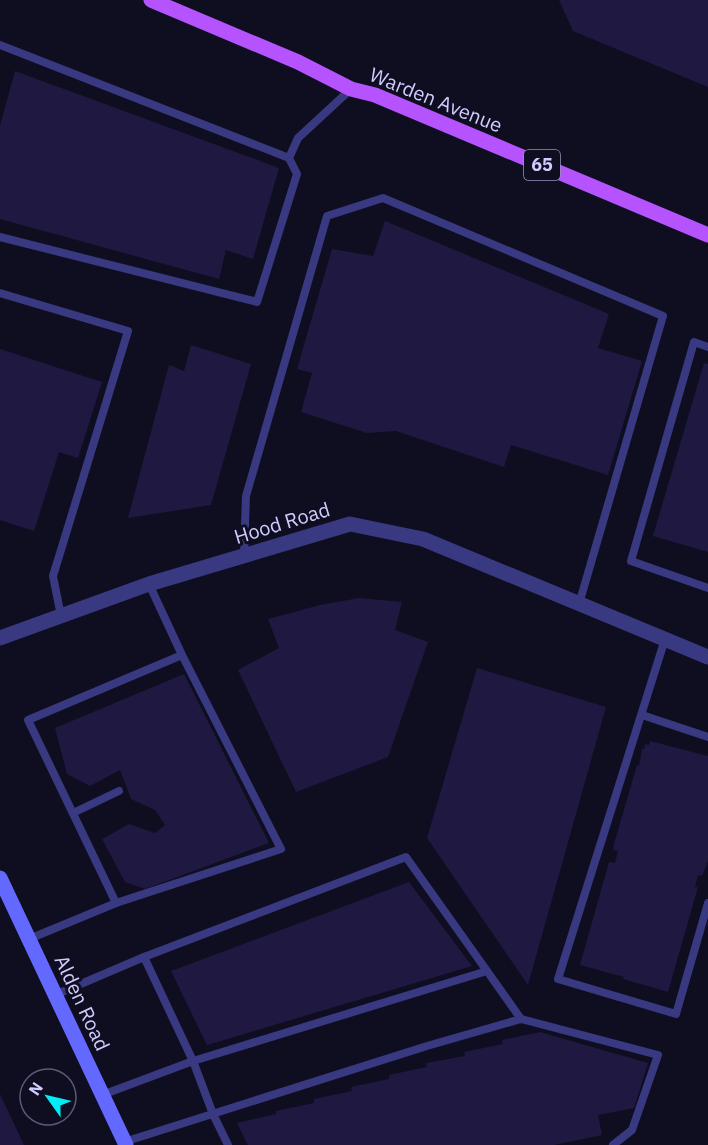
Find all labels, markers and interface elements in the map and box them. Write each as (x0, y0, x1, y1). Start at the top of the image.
street label: Warden Avenue (366, 61, 507, 138)
road number: 65 (524, 150, 560, 180)
street label: Hood Road (231, 495, 333, 550)
street label: Alden Road (48, 950, 116, 1055)
north arrow (18, 1067, 78, 1127)
text: N (24, 1078, 47, 1099)

